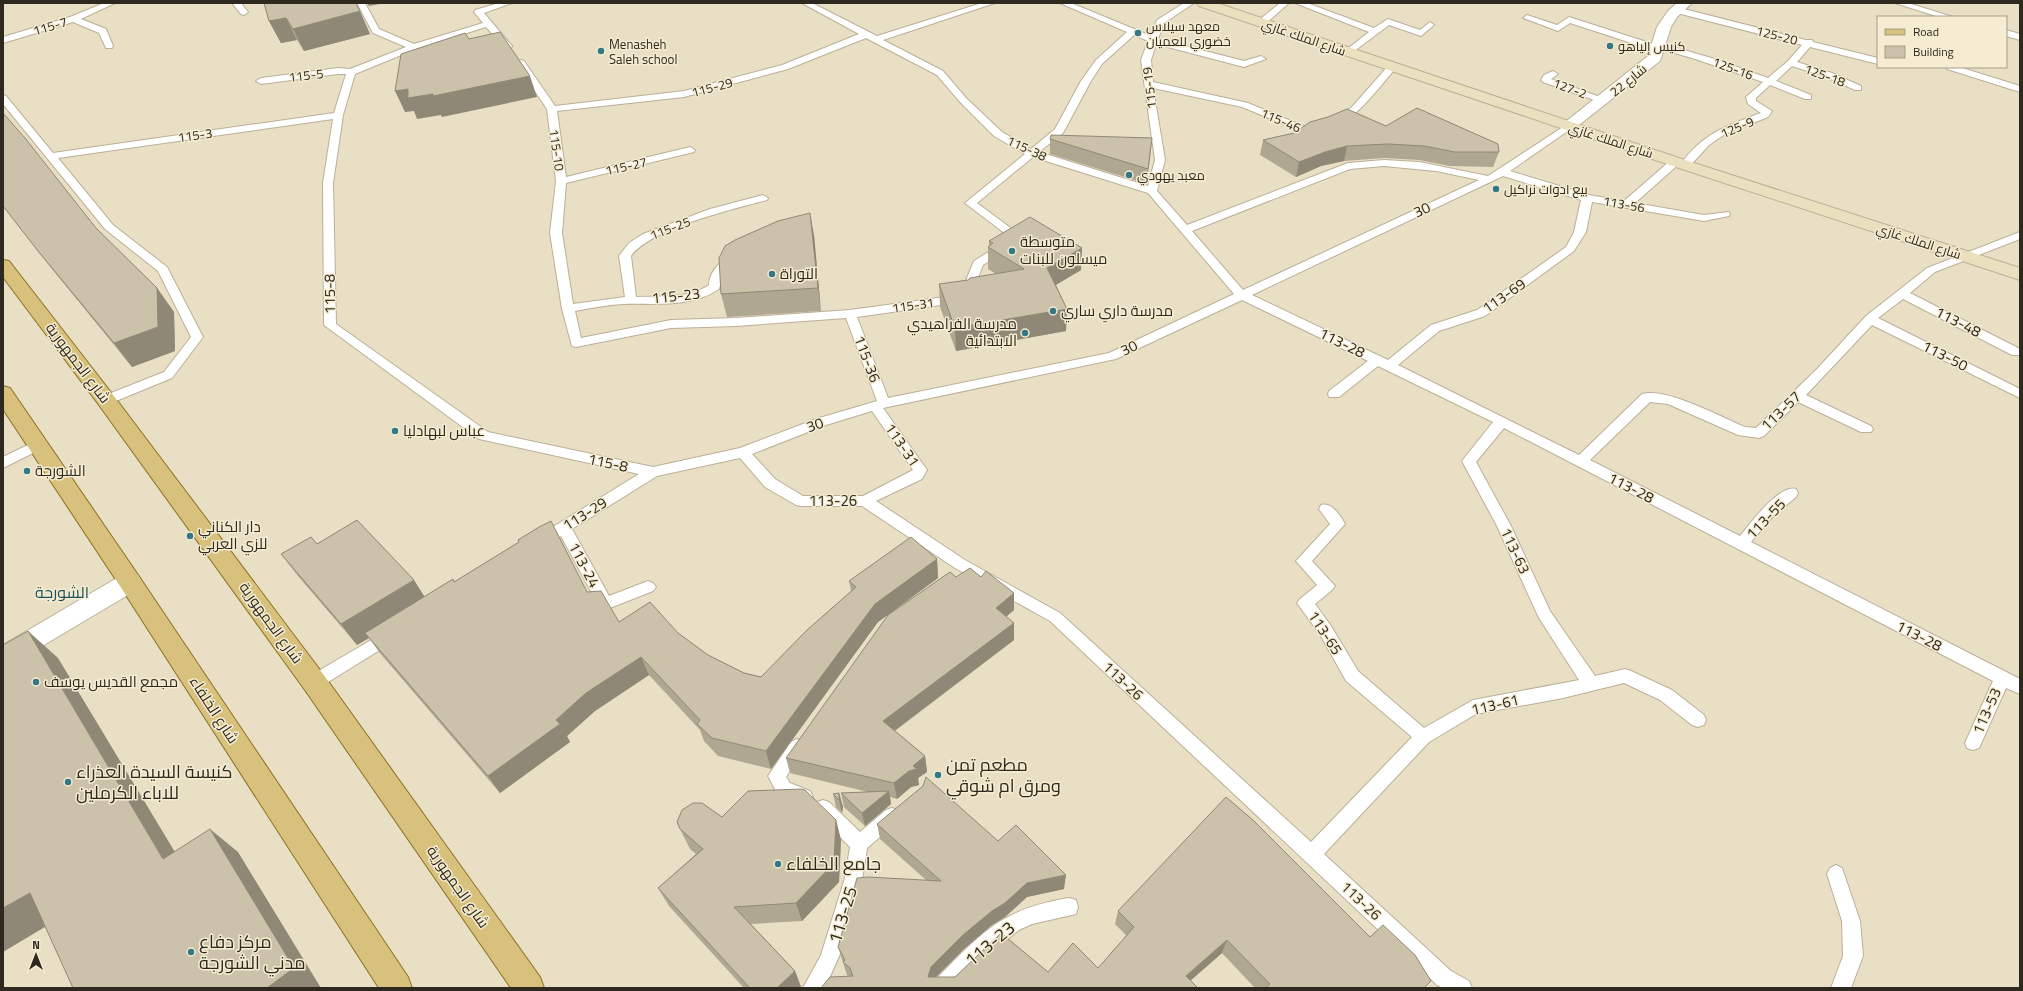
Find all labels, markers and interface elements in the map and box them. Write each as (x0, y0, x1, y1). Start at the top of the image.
street label: 115-7 (30, 11, 70, 41)
street label: شارع الملك غازي (1259, 13, 1349, 62)
place label: معهد سيلاس خضوري للعميان (1146, 16, 1231, 52)
legend (1877, 16, 2007, 68)
street label: 125-20 (1754, 20, 1800, 50)
text: Road (1913, 22, 1939, 41)
marker: معهد سيلاس خضوري للعميان (1133, 28, 1143, 38)
place label: Menasheh Saleh school (609, 34, 677, 69)
place label: كنيس إلياهو (1618, 36, 1685, 56)
marker: كنيس إلياهو (1605, 41, 1615, 51)
text: Building (1913, 42, 1954, 61)
marker: Menasheh Saleh school (596, 46, 606, 56)
street label: 125-16 (1710, 51, 1756, 85)
street label: 125-18 (1802, 58, 1848, 92)
street label: شارع 22 (1605, 59, 1651, 101)
street label: 115-5 (287, 63, 325, 87)
street label: 115-19 (1137, 66, 1161, 110)
street label: 115-29 (689, 72, 735, 102)
street label: 127-2 (1550, 73, 1590, 103)
street label: 115-46 (1258, 103, 1304, 137)
street label: 125-9 (1717, 111, 1757, 143)
street label: شارع الملك غازي (1566, 117, 1656, 164)
street label: 115-3 (176, 123, 214, 147)
street label: 115-10 (544, 128, 570, 172)
street label: 115-38 (1004, 130, 1050, 166)
street label: 115-27 (603, 152, 649, 180)
place label: معبد يهودي (1137, 165, 1205, 186)
marker: معبد يهودي (1124, 170, 1134, 180)
place label: بيع ادوات نراكيل (1504, 179, 1588, 199)
marker: بيع ادوات نراكيل (1491, 184, 1501, 194)
street label: 113-56 (1602, 190, 1646, 218)
street label: 30 (1409, 196, 1434, 224)
street label: 115-25 (647, 211, 693, 245)
street label: شارع الملك غازي (1874, 218, 1964, 265)
place label: متوسطة ميسلون للبنات (1020, 230, 1107, 270)
marker: متوسطة ميسلون للبنات (1007, 246, 1017, 256)
place label: التوراة (780, 262, 818, 285)
marker: التوراة (767, 269, 777, 279)
street label: 113-69 (1477, 272, 1530, 319)
street label: 115-8 (318, 274, 341, 314)
street label: 115-23 (651, 282, 701, 309)
street label: 115-31 (891, 292, 935, 318)
place label: مدرسة داري ساري (1061, 299, 1173, 323)
street label: 113-48 (1931, 300, 1985, 343)
marker: مدرسة داري ساري (1048, 306, 1058, 316)
place label: مدرسة الفراهيدي الابتدائية (907, 312, 1017, 352)
street label: شارع الجمهورية (40, 317, 116, 408)
street label: 113-28 (1315, 322, 1369, 364)
marker: مدرسة الفراهيدي الابتدائية (1020, 328, 1030, 338)
street label: 115-36 (848, 332, 887, 386)
street label: 30 (1116, 334, 1141, 362)
street label: 113-50 (1918, 334, 1972, 377)
street label: 113-57 (1755, 385, 1806, 436)
street label: 30 (803, 411, 827, 438)
street label: 113-31 (879, 418, 926, 471)
place label: عباس لبهادليا (403, 419, 485, 442)
marker: عباس لبهادليا (390, 426, 400, 436)
street label: 115-8 (586, 447, 630, 478)
place label: الشورجة (35, 459, 86, 482)
marker: الشورجة (22, 466, 32, 476)
street label: 113-28 (1604, 466, 1658, 509)
street label: 113-26 (809, 489, 857, 512)
street label: 113-29 (558, 491, 611, 536)
street label: 113-55 (1740, 493, 1791, 544)
place label: دار الكناني للزي العربي (198, 515, 267, 556)
street label: 113-63 (1495, 524, 1536, 578)
marker: دار الكناني للزي العربي (185, 531, 195, 541)
street label: 113-24 (563, 538, 606, 592)
street label: شارع الجمهورية (234, 577, 309, 668)
district label: الشورجة (35, 580, 89, 604)
street label: 113-65 (1303, 606, 1348, 659)
street label: 113-28 (1892, 614, 1946, 657)
street label: 113-26 (1098, 656, 1149, 706)
place label: مجمع القديس يوسف (44, 670, 178, 693)
street label: شارع الخلفاء (184, 671, 245, 748)
marker: مجمع القديس يوسف (31, 677, 41, 687)
street label: 113-53 (1966, 684, 2007, 738)
street label: 113-61 (1469, 688, 1521, 721)
place label: مطعم تمن ومرق ام شوقي (946, 751, 1061, 800)
place label: كنيسة السيدة العذراء للاباء الكرملين (76, 758, 233, 806)
marker: مطعم تمن ومرق ام شوقي (933, 770, 943, 780)
marker: كنيسة السيدة العذراء للاباء الكرملين (63, 777, 73, 787)
street label: شارع الجمهورية (421, 841, 495, 933)
place label: جامع الخلفاء (786, 850, 881, 877)
marker: جامع الخلفاء (773, 859, 783, 869)
street label: 113-26 (1336, 876, 1387, 926)
street label: 113-25 (821, 883, 864, 947)
street label: 113-23 (959, 915, 1021, 973)
place label: مركز دفاع مدني الشورجة (199, 928, 306, 977)
north arrow (16, 935, 56, 975)
text: N (32, 937, 40, 953)
marker: مركز دفاع مدني الشورجة (186, 947, 196, 957)

